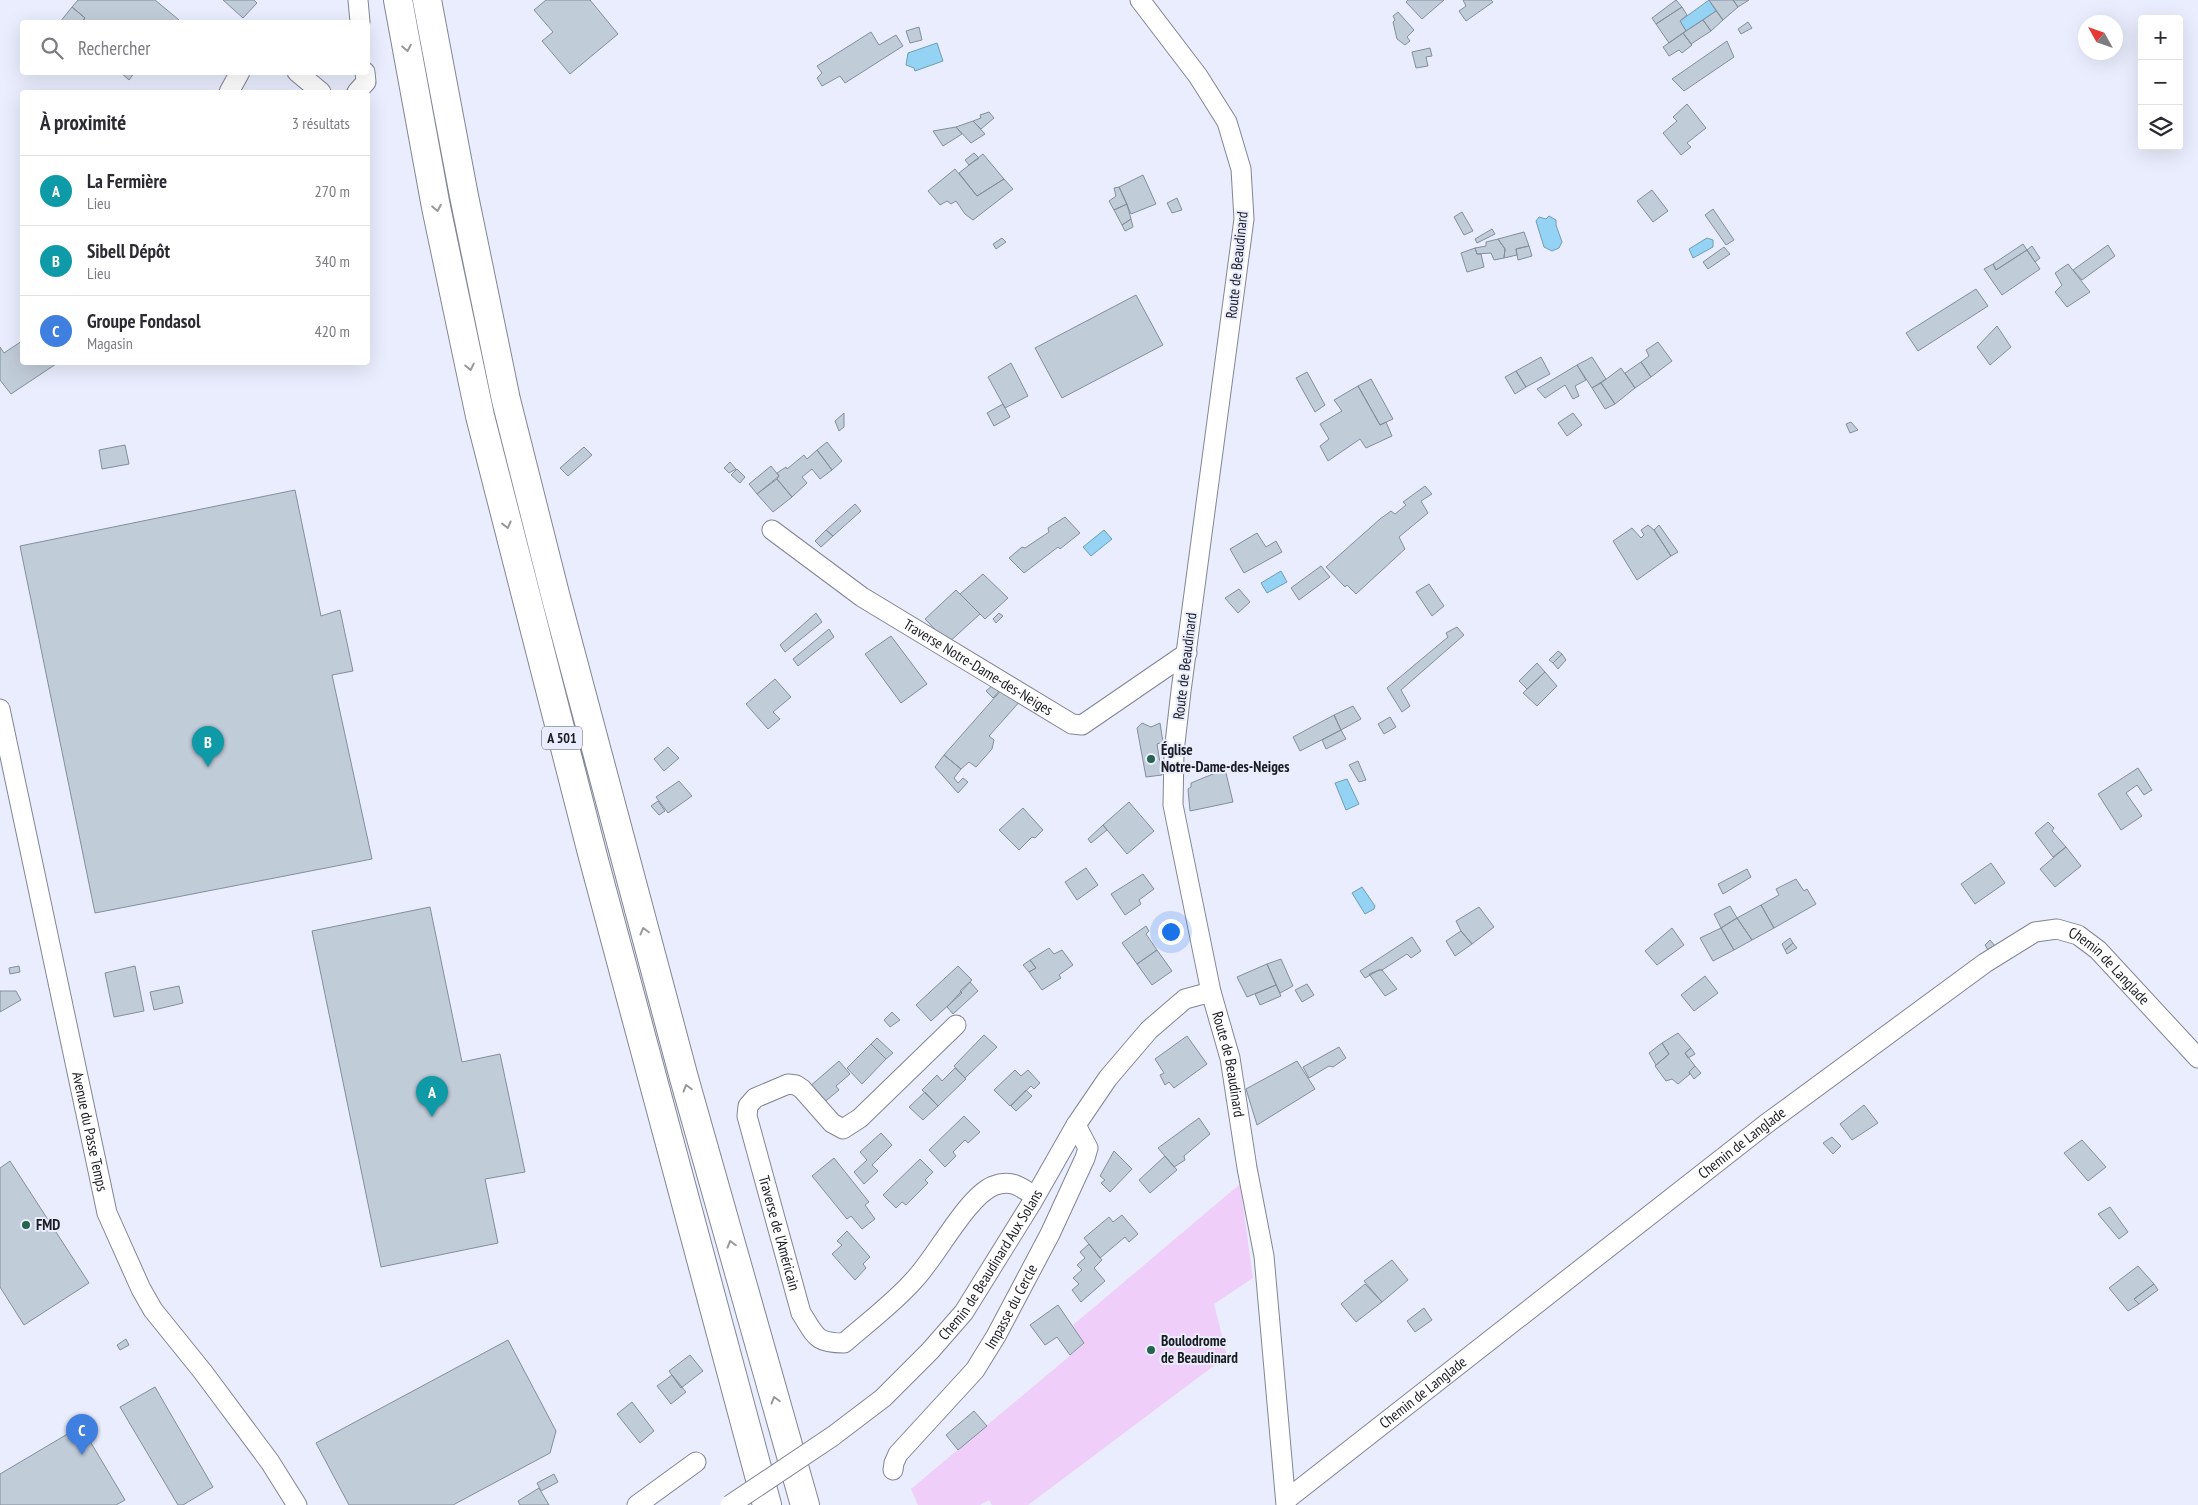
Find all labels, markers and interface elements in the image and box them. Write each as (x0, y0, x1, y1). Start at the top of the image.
north arrow (2078, 15, 2123, 60)
map controls (2138, 15, 2183, 150)
button: + (2138, 15, 2183, 60)
search box (20, 20, 370, 75)
icon: search (38, 34, 66, 62)
text: Rechercher (78, 36, 150, 60)
one-way arrow (401, 44, 411, 52)
button: − (2138, 60, 2183, 105)
button: layers (2138, 105, 2183, 150)
text: À proximité (40, 109, 126, 136)
text: 3 résultats (292, 113, 350, 133)
text: La Fermière (87, 169, 167, 193)
text: A (52, 181, 60, 201)
text: 270 m (315, 181, 350, 201)
text: Lieu (87, 193, 111, 213)
one-way arrow (431, 203, 441, 212)
street label: Route de Beaudinard (1221, 210, 1252, 319)
text: Sibell Dépôt (87, 239, 170, 263)
text: B (52, 251, 60, 271)
text: 340 m (315, 251, 350, 271)
text: Lieu (87, 263, 111, 283)
text: Groupe Fondasol (87, 309, 201, 333)
text: C (52, 321, 60, 341)
text: 420 m (315, 321, 350, 341)
text: Magasin (87, 333, 133, 353)
one-way arrow (464, 362, 474, 371)
one-way arrow (501, 520, 512, 529)
street label: Route de Beaudinard (1169, 611, 1200, 720)
street label: Traverse Notre-Dame-des-Neiges (900, 614, 1057, 719)
pin: B (192, 726, 224, 767)
road number: A 501 (542, 726, 582, 750)
place label: Église Notre-Dame-des-Neiges (1161, 740, 1290, 776)
marker: Église Notre-Dame-des-Neiges (1145, 753, 1157, 765)
your location (1158, 919, 1184, 945)
street label: Chemin de Langlade (2067, 923, 2154, 1009)
one-way arrow (639, 926, 650, 935)
street label: Route de Beaudinard (1208, 1009, 1249, 1118)
street label: Avenue du Passe Temps (68, 1070, 112, 1193)
pin: A (416, 1076, 448, 1117)
one-way arrow (682, 1084, 692, 1092)
street label: Chemin de Langlade (1694, 1103, 1789, 1183)
street label: Traverse de l'Américain (755, 1173, 804, 1293)
street label: Chemin de Beaudinard Aux Solans (934, 1186, 1046, 1344)
place label: FMD (36, 1215, 60, 1234)
marker: FMD (20, 1219, 32, 1231)
one-way arrow (726, 1240, 737, 1249)
street label: Impasse du Cercle (980, 1261, 1041, 1352)
place label: Boulodrome de Beaudinard (1161, 1331, 1238, 1367)
marker: Boulodrome de Beaudinard (1145, 1344, 1157, 1356)
street label: Chemin de Langlade (1375, 1352, 1470, 1432)
one-way arrow (771, 1397, 781, 1405)
pin: C (66, 1414, 98, 1455)

